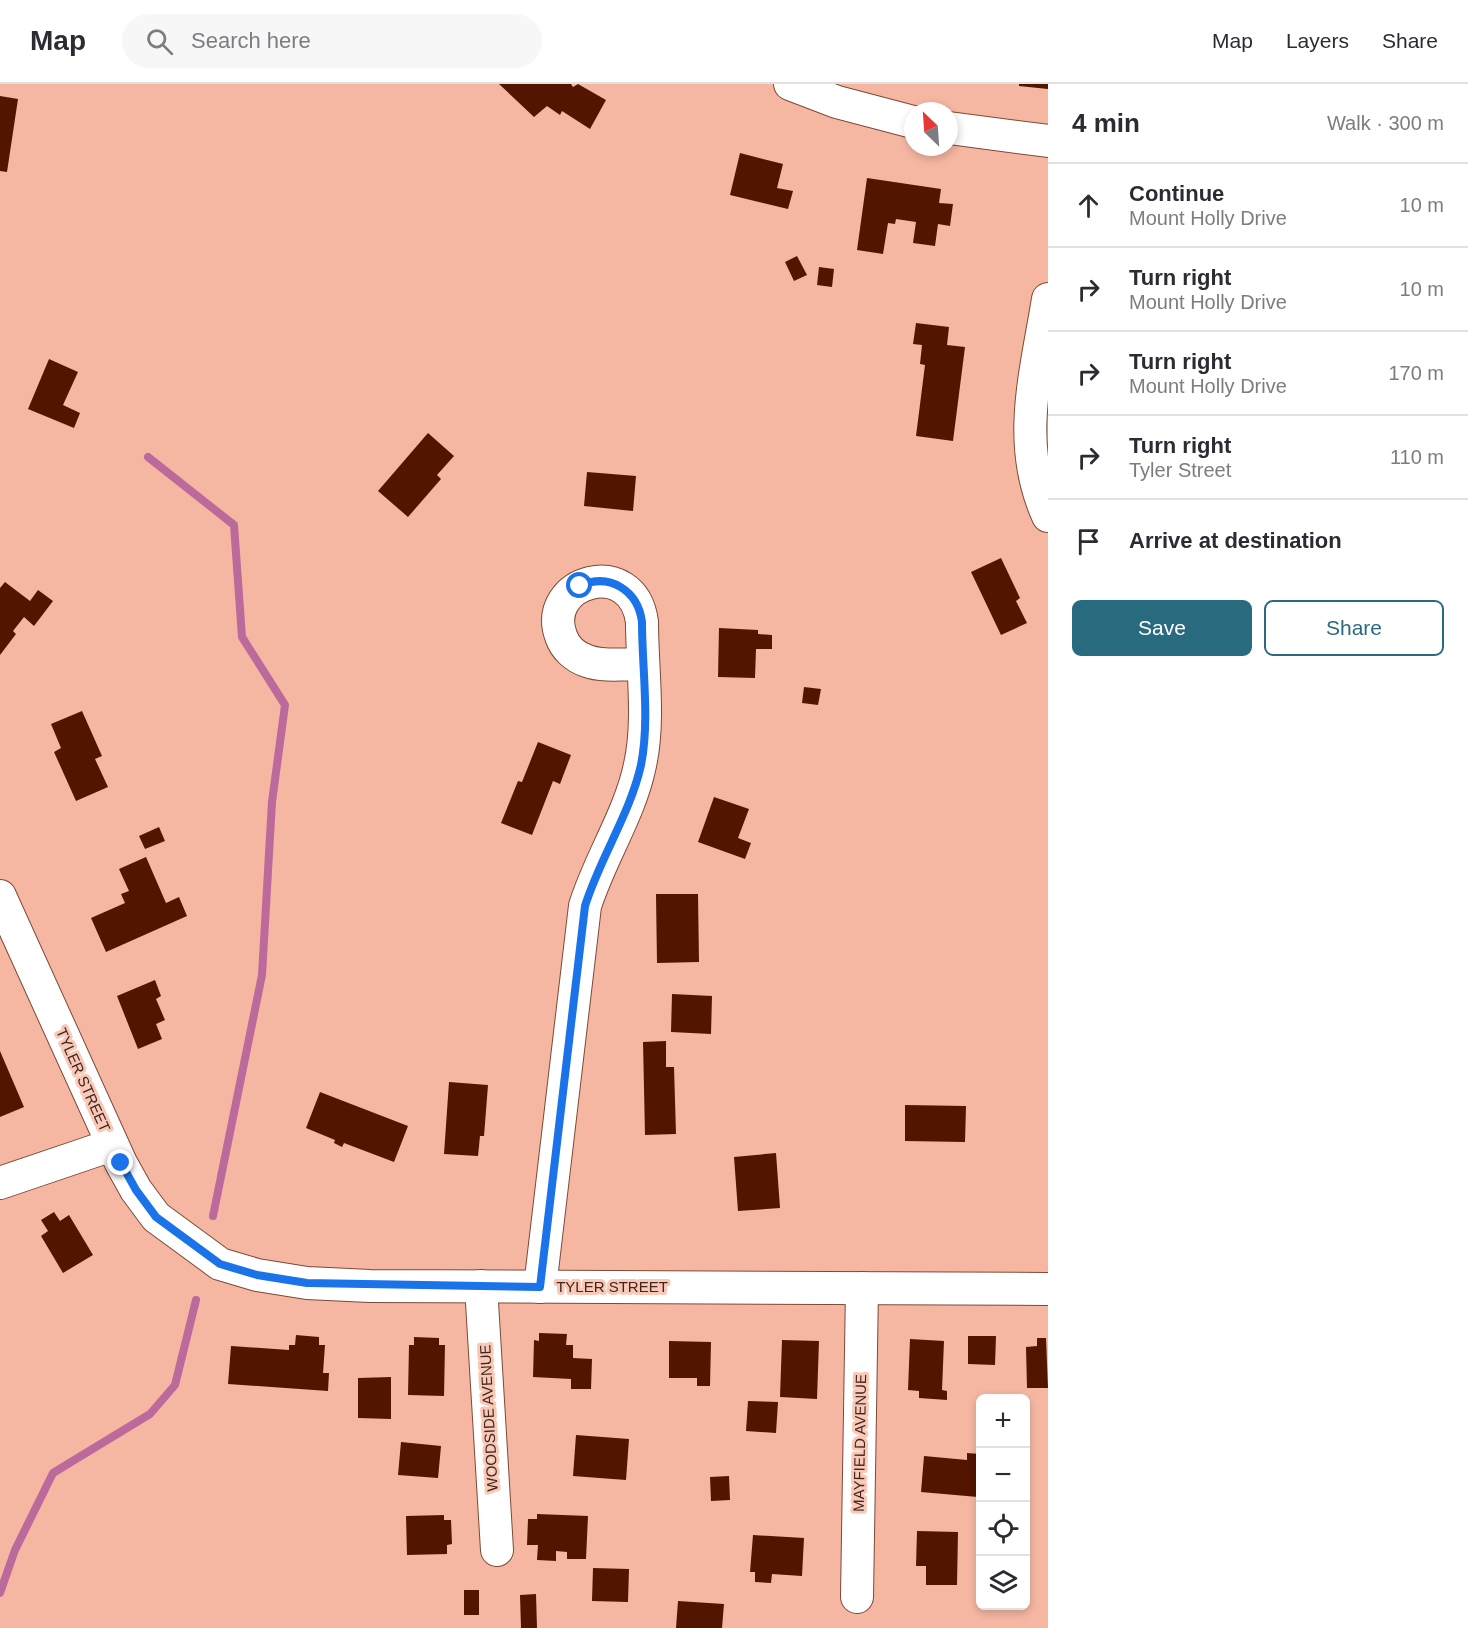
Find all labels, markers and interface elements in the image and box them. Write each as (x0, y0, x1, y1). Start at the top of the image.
search box (122, 14, 542, 68)
text: Map (30, 25, 86, 56)
icon: search (143, 25, 176, 58)
text: Search here (191, 28, 311, 53)
text: Map (1212, 29, 1253, 52)
text: Layers (1286, 29, 1349, 52)
text: Share (1382, 29, 1438, 52)
north arrow (904, 102, 958, 156)
text: 4 min (1072, 108, 1140, 138)
text: Walk · 300 m (1327, 112, 1444, 134)
text: Continue (1129, 181, 1224, 206)
icon: ahead (1072, 189, 1105, 222)
text: 10 m (1400, 194, 1444, 216)
text: Mount Holly Drive (1129, 207, 1287, 229)
text: Turn right (1129, 265, 1231, 290)
icon: right (1072, 273, 1105, 306)
text: 10 m (1400, 278, 1444, 300)
text: Mount Holly Drive (1129, 291, 1287, 313)
text: Turn right (1129, 349, 1231, 374)
icon: right (1072, 357, 1105, 390)
text: 170 m (1388, 362, 1444, 384)
text: Mount Holly Drive (1129, 375, 1287, 397)
text: Turn right (1129, 433, 1231, 458)
icon: right (1072, 441, 1105, 474)
text: 110 m (1390, 446, 1444, 468)
text: Tyler Street (1129, 459, 1231, 481)
icon: arrive (1072, 525, 1105, 558)
text: Arrive at destination (1129, 528, 1342, 553)
route start (566, 572, 592, 598)
button: Save (1072, 600, 1252, 656)
button: Share (1264, 600, 1444, 656)
street label: TYLER STREET (53, 1025, 114, 1134)
route end (107, 1149, 133, 1175)
street label: TYLER STREET (556, 1278, 668, 1295)
street label: WOODSIDE AVENUE (476, 1344, 501, 1492)
street label: MAYFIELD AVENUE (850, 1374, 869, 1512)
map controls (976, 1394, 1030, 1610)
button: + (976, 1394, 1030, 1448)
button: − (976, 1448, 1030, 1502)
button: locate (976, 1502, 1030, 1556)
button: layers (976, 1556, 1030, 1610)

